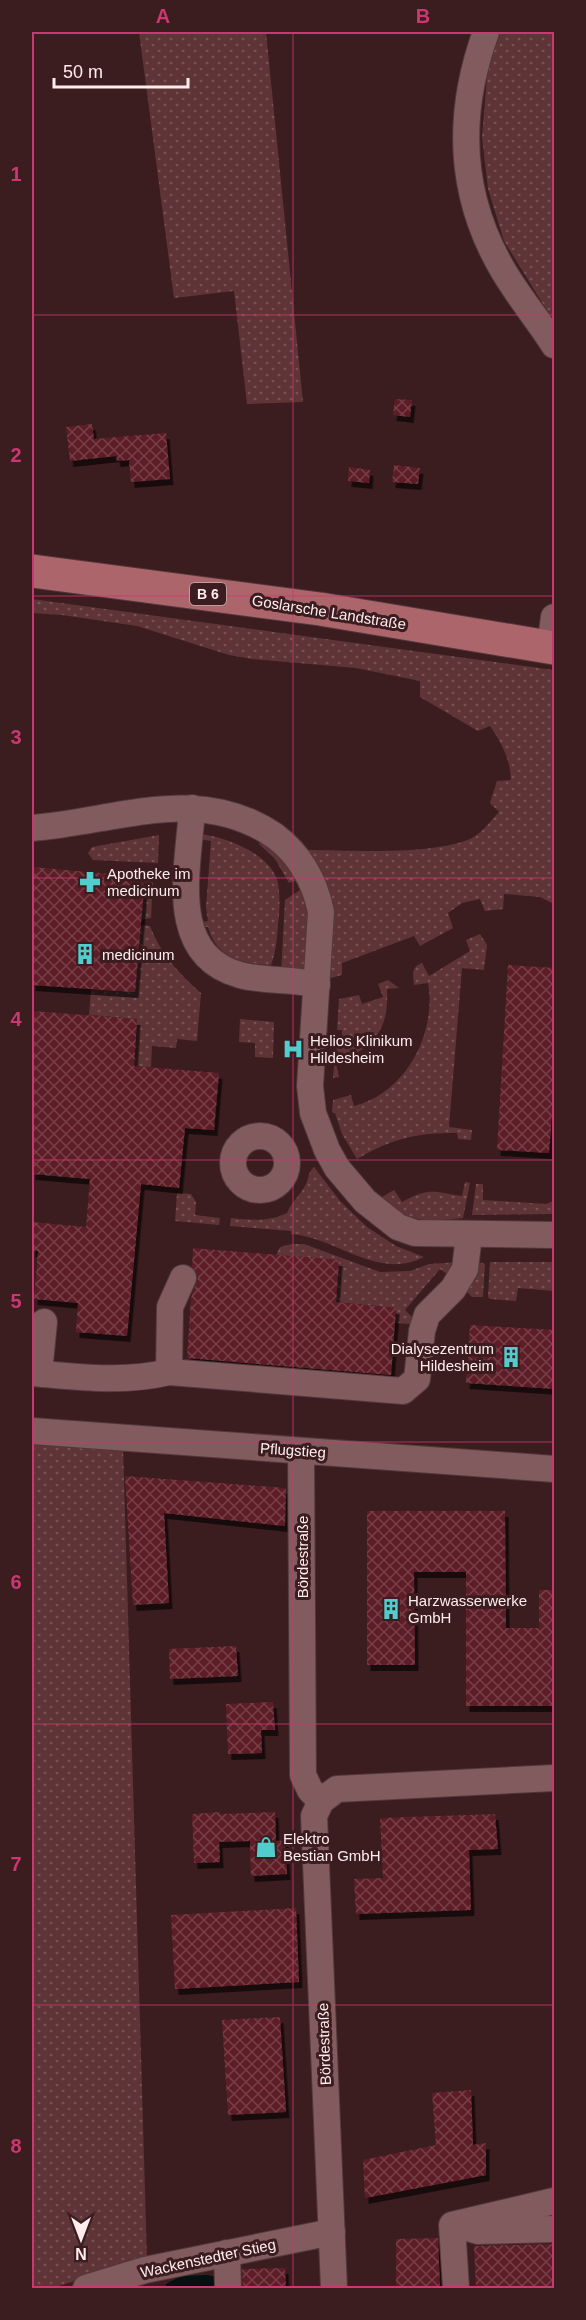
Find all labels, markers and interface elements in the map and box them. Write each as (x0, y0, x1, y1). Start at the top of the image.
text: A (156, 5, 170, 27)
text: B (416, 5, 430, 27)
scale bar (54, 51, 188, 89)
text: 50 m (63, 62, 103, 82)
text: 1 (10, 163, 22, 185)
text: 2 (10, 444, 22, 466)
road number: B 6 (190, 583, 226, 605)
street label: Goslarsche Landstraße (251, 591, 407, 633)
text: 3 (10, 726, 22, 748)
place label: Apotheke im medicinum (107, 865, 190, 899)
pharmacy icon: Apotheke im medicinum (78, 870, 102, 894)
building icon: medicinum (73, 942, 97, 966)
place label: medicinum (102, 946, 175, 963)
text: 4 (10, 1008, 22, 1030)
place label: Helios Klinikum Hildesheim (310, 1032, 413, 1066)
hospital icon: Helios Klinikum Hildesheim (281, 1037, 305, 1061)
text: 5 (10, 1290, 22, 1312)
place label: Dialysezentrum Hildesheim (391, 1340, 494, 1374)
building icon: Dialysezentrum Hildesheim (499, 1345, 523, 1369)
street label: Pflugstieg (260, 1439, 326, 1461)
street label: Bördestraße (294, 1516, 311, 1598)
text: 6 (10, 1571, 22, 1593)
place label: Harzwasserwerke GmbH (408, 1592, 527, 1626)
building icon: Harzwasserwerke GmbH (379, 1597, 403, 1621)
place label: Elektro Bestian GmbH (283, 1830, 381, 1864)
shop icon: Elektro Bestian GmbH (254, 1835, 278, 1859)
text: 7 (10, 1853, 22, 1875)
street label: Bördestraße (314, 2002, 334, 2086)
text: 8 (10, 2135, 22, 2157)
north arrow (51, 2209, 111, 2269)
street label: Wackenstedter Stieg (139, 2235, 277, 2281)
text: N (75, 2245, 87, 2262)

